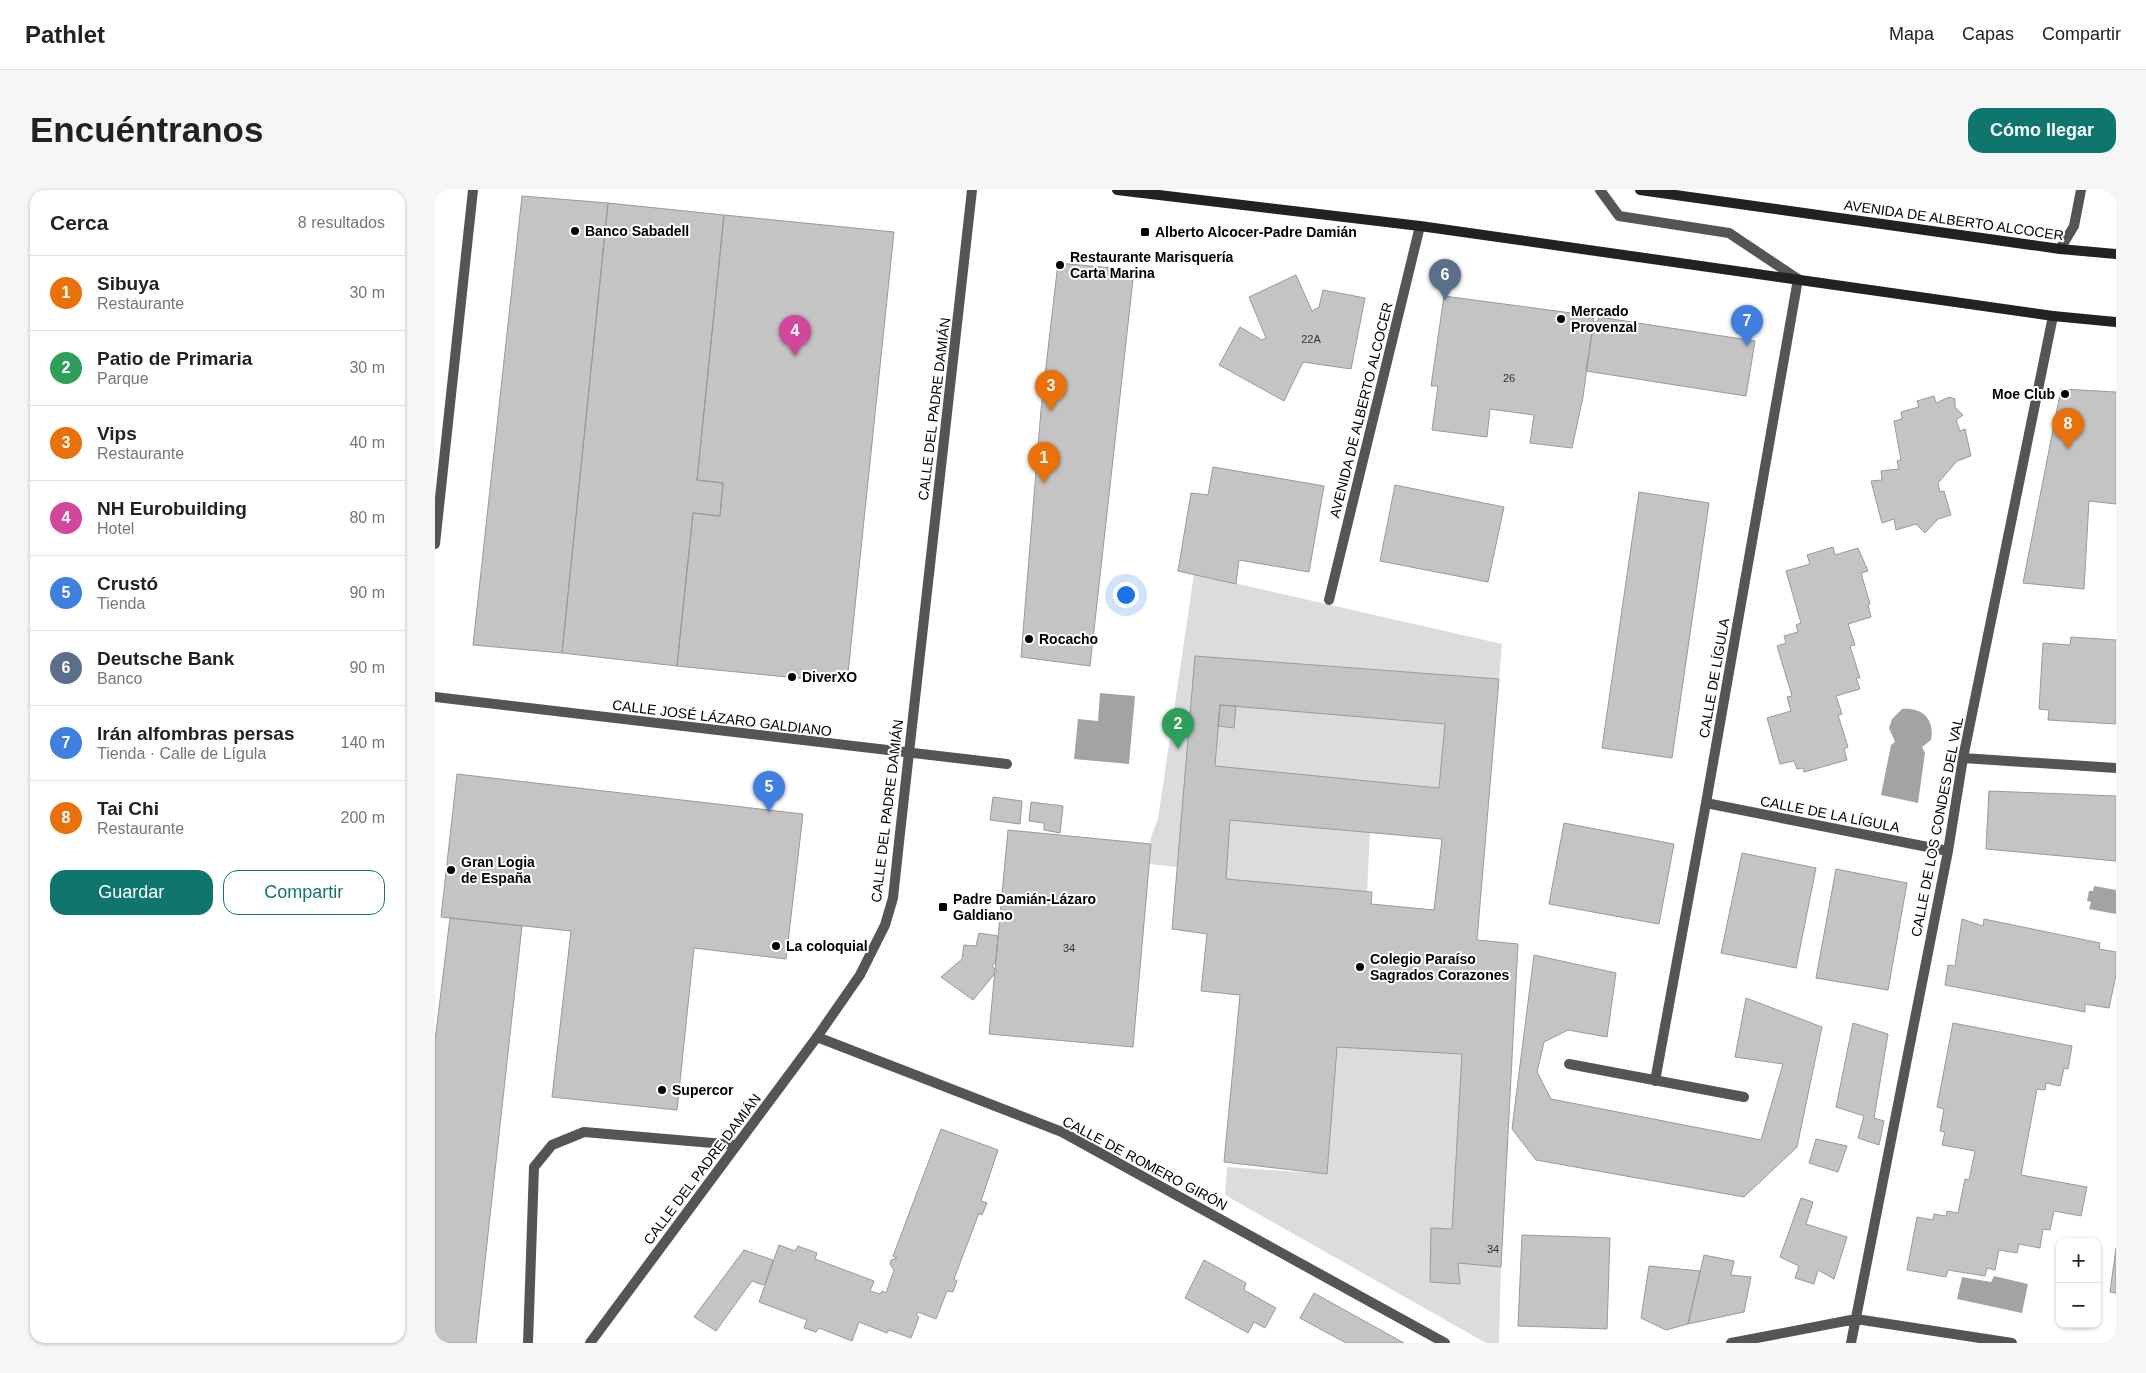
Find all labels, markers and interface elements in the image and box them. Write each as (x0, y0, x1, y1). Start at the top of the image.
text: Pathlet (25, 21, 105, 48)
text: Mapa (1889, 24, 1934, 44)
text: Capas (1962, 24, 2014, 44)
text: Compartir (2042, 24, 2121, 44)
button: Cómo llegar (1968, 108, 2116, 153)
text: Encuéntranos (30, 110, 263, 149)
street label: AVENIDA DE ALBERTO ALCOCER (1843, 197, 2065, 243)
text: Cerca (50, 211, 108, 234)
text: 8 resultados (298, 214, 385, 231)
place label: Banco Sabadell (585, 223, 689, 239)
place label: Alberto Alcocer-Padre Damián (1155, 224, 1357, 240)
marker: Banco Sabadell (569, 225, 581, 237)
marker: Alberto Alcocer-Padre Damián (1139, 226, 1151, 238)
place label: Restaurante Marisquería Carta Marina (1070, 249, 1234, 281)
marker: Restaurante Marisquería Carta Marina (1054, 259, 1066, 271)
pin: 6 (1429, 259, 1461, 300)
text: Sibuya (97, 273, 159, 294)
text: 1 (62, 284, 70, 301)
text: 30 m (349, 284, 385, 301)
text: Restaurante (97, 295, 184, 312)
street label: AVENIDA DE ALBERTO ALCOCER (1326, 300, 1396, 520)
place label: Mercado Provenzal (1571, 303, 1637, 335)
pin: 7 (1731, 305, 1763, 346)
marker: Mercado Provenzal (1555, 313, 1567, 325)
pin: 4 (779, 315, 811, 356)
street label: CALLE DEL PADRE DAMIÁN (915, 317, 953, 501)
house number: 22A (1301, 333, 1321, 345)
text: Patio de Primaria (97, 348, 252, 369)
text: 2 (62, 359, 70, 376)
text: 30 m (349, 359, 385, 376)
text: Parque (97, 370, 149, 387)
pin: 3 (1035, 370, 1067, 411)
house number: 26 (1503, 372, 1515, 384)
place label: Moe Club (1992, 386, 2055, 402)
marker: Moe Club (2059, 388, 2071, 400)
pin: 8 (2052, 408, 2084, 449)
text: Vips (97, 423, 137, 444)
text: 3 (62, 434, 70, 451)
text: 40 m (349, 434, 385, 451)
pin: 1 (1028, 442, 1060, 483)
text: Restaurante (97, 445, 184, 462)
text: NH Eurobuilding (97, 498, 247, 519)
text: 4 (62, 509, 70, 526)
text: 80 m (349, 509, 385, 526)
text: Hotel (97, 520, 134, 537)
text: Crustó (97, 573, 158, 594)
your location (1113, 582, 1139, 608)
text: 5 (62, 584, 70, 601)
text: 90 m (349, 584, 385, 601)
text: Tienda (97, 595, 145, 612)
street label: CALLE DE LÍGULA (1696, 616, 1733, 739)
place label: Rocacho (1039, 631, 1098, 647)
marker: Rocacho (1023, 633, 1035, 645)
text: Deutsche Bank (97, 648, 234, 669)
text: 6 (62, 659, 70, 676)
text: 90 m (349, 659, 385, 676)
place label: DiverXO (802, 669, 857, 685)
text: Banco (97, 670, 142, 687)
marker: DiverXO (786, 671, 798, 683)
street label: CALLE JOSÉ LÁZARO GALDIANO (611, 697, 833, 739)
pin: 2 (1162, 708, 1194, 749)
street label: CALLE DE LOS CONDES DEL VAL (1908, 716, 1966, 938)
street label: CALLE DEL PADRE DAMIÁN (868, 719, 906, 903)
text: Irán alfombras persas (97, 723, 294, 744)
text: 7 (62, 734, 70, 751)
text: 140 m (341, 734, 385, 751)
text: Tienda · Calle de Lígula (97, 745, 266, 762)
pin: 5 (753, 771, 785, 812)
street label: CALLE DE LA LÍGULA (1759, 793, 1902, 835)
text: Tai Chi (97, 798, 159, 819)
text: 8 (62, 809, 70, 826)
text: 200 m (341, 809, 385, 826)
text: Restaurante (97, 820, 184, 837)
place label: Gran Logia de España (461, 854, 535, 886)
marker: Gran Logia de España (445, 864, 457, 876)
button: Guardar (50, 870, 213, 915)
button: Compartir (223, 870, 385, 915)
place label: Padre Damián-Lázaro Galdiano (953, 891, 1096, 923)
marker: Padre Damián-Lázaro Galdiano (937, 901, 949, 913)
place label: La coloquial (786, 938, 868, 954)
marker: La coloquial (770, 940, 782, 952)
house number: 34 (1063, 942, 1075, 954)
place label: Colegio Paraíso Sagrados Corazones (1370, 951, 1509, 983)
marker: Colegio Paraíso Sagrados Corazones (1354, 961, 1366, 973)
place label: Supercor (672, 1082, 734, 1098)
marker: Supercor (656, 1084, 668, 1096)
street label: CALLE DEL PADRE DAMIÁN (640, 1091, 764, 1247)
street label: CALLE DE ROMERO GIRÓN (1060, 1113, 1230, 1213)
map controls (2056, 1238, 2101, 1328)
button: + (2056, 1238, 2101, 1283)
house number: 34 (1487, 1243, 1499, 1255)
button: − (2056, 1283, 2101, 1328)

